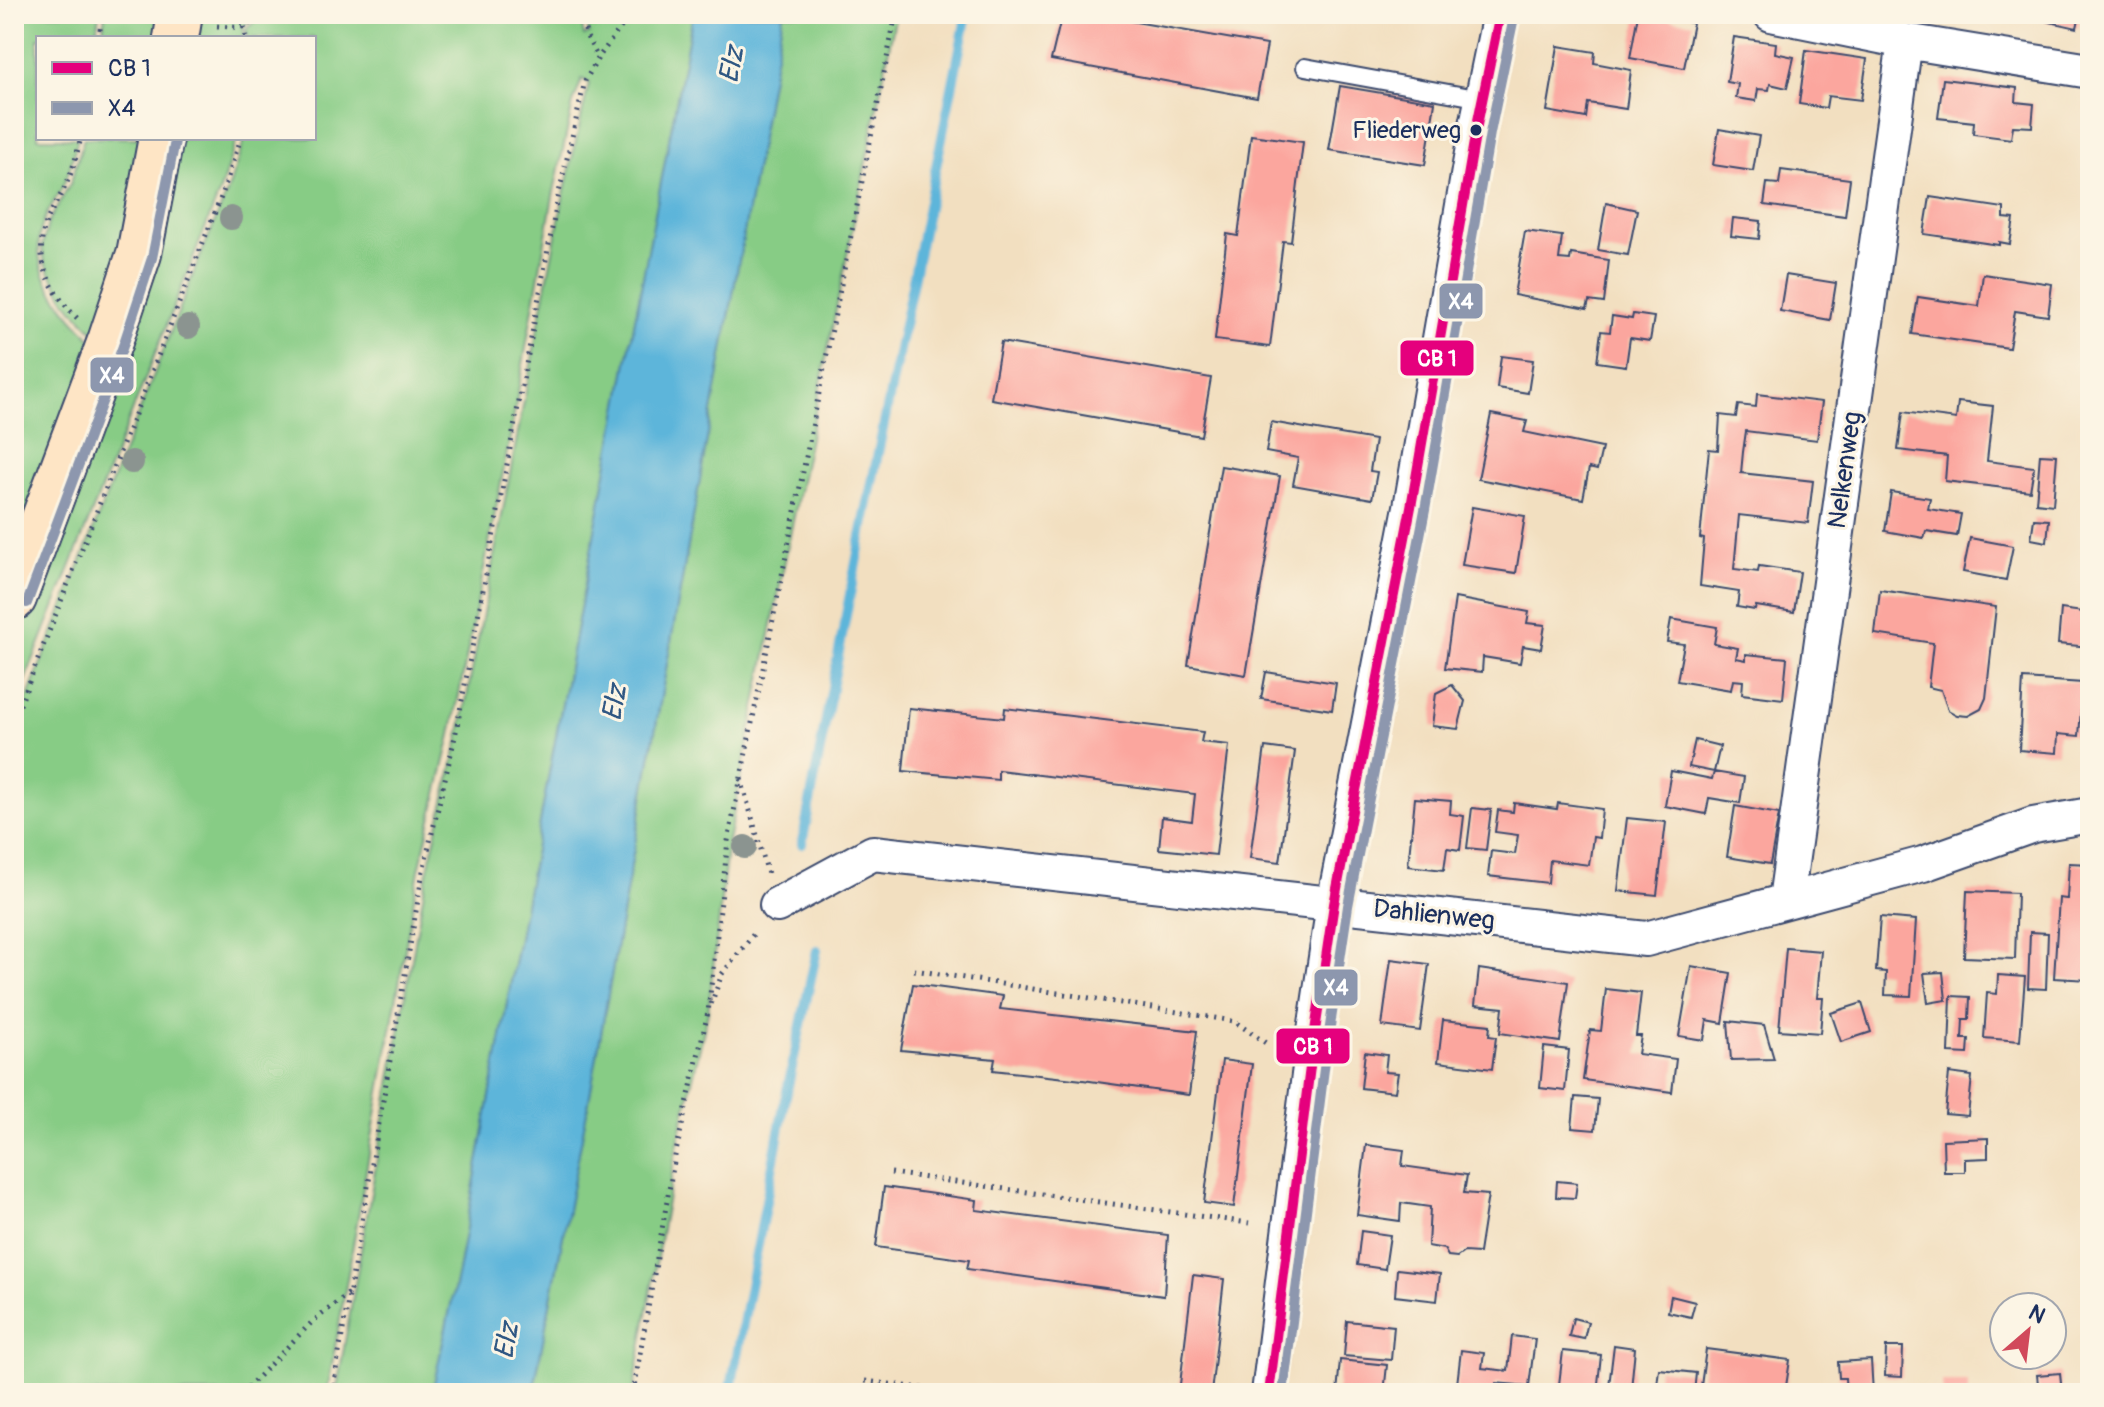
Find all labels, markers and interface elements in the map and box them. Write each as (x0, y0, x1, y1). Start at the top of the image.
legend (36, 36, 316, 140)
water label: Elz (711, 41, 753, 86)
text: CB 1 (108, 54, 151, 83)
text: X4 (108, 94, 136, 123)
place label: Fliederweg (1352, 116, 1461, 145)
marker: Fliederweg (1468, 122, 1484, 138)
line badge: X4 (1438, 282, 1484, 320)
text: X4 (1448, 288, 1474, 316)
line badge: CB 1 (1399, 339, 1475, 377)
text: CB 1 (1417, 345, 1457, 373)
line badge: X4 (89, 356, 135, 394)
text: X4 (99, 362, 125, 390)
street label: Nelkenweg (1821, 409, 1869, 531)
water label: Elz (595, 679, 636, 724)
street label: Dahlienweg (1372, 893, 1496, 937)
line badge: X4 (1313, 968, 1359, 1007)
text: X4 (1323, 974, 1349, 1002)
line badge: CB 1 (1275, 1027, 1351, 1065)
text: CB 1 (1293, 1033, 1333, 1061)
north arrow (1988, 1291, 2068, 1371)
text: N (2024, 1298, 2050, 1330)
water label: Elz (487, 1317, 528, 1362)

